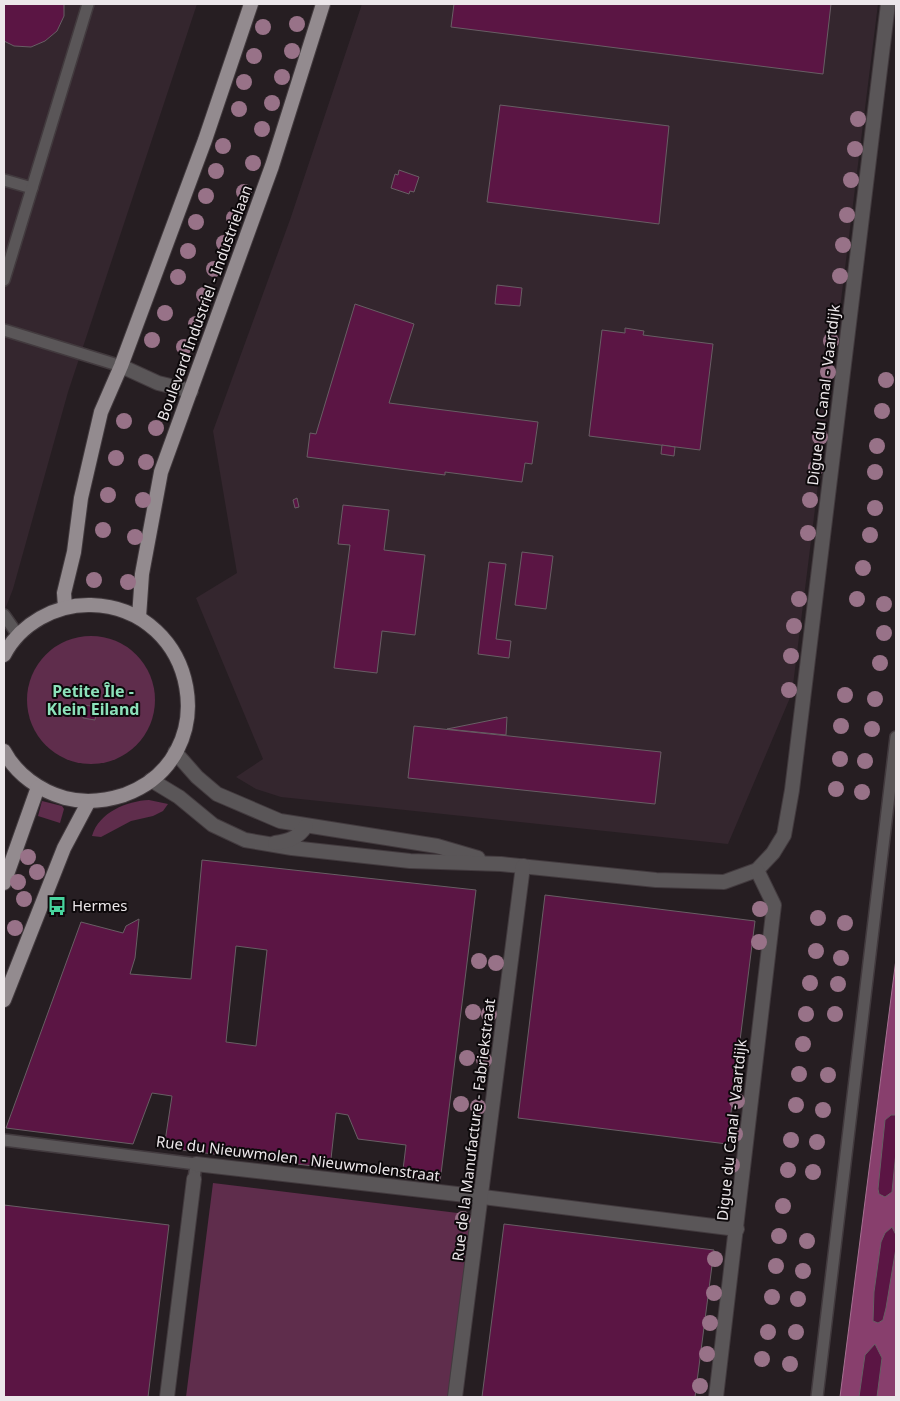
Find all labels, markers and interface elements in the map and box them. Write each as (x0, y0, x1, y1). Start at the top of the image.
street label: Boulevard Industriel - Industrielaan (152, 182, 256, 423)
street label: Digue du Canal - Vaartdijk (802, 303, 844, 487)
district label: Petite Île - Klein Eiland (47, 680, 139, 720)
bus stop icon: Hermes (46, 895, 68, 917)
place label: Hermes (72, 895, 127, 915)
street label: Rue de la Manufacture - Fabriekstraat (447, 997, 499, 1262)
street label: Digue du Canal - Vaartdijk (712, 1038, 750, 1222)
street label: Rue du Nieuwmolen - Nieuwmolenstraat (155, 1131, 442, 1185)

